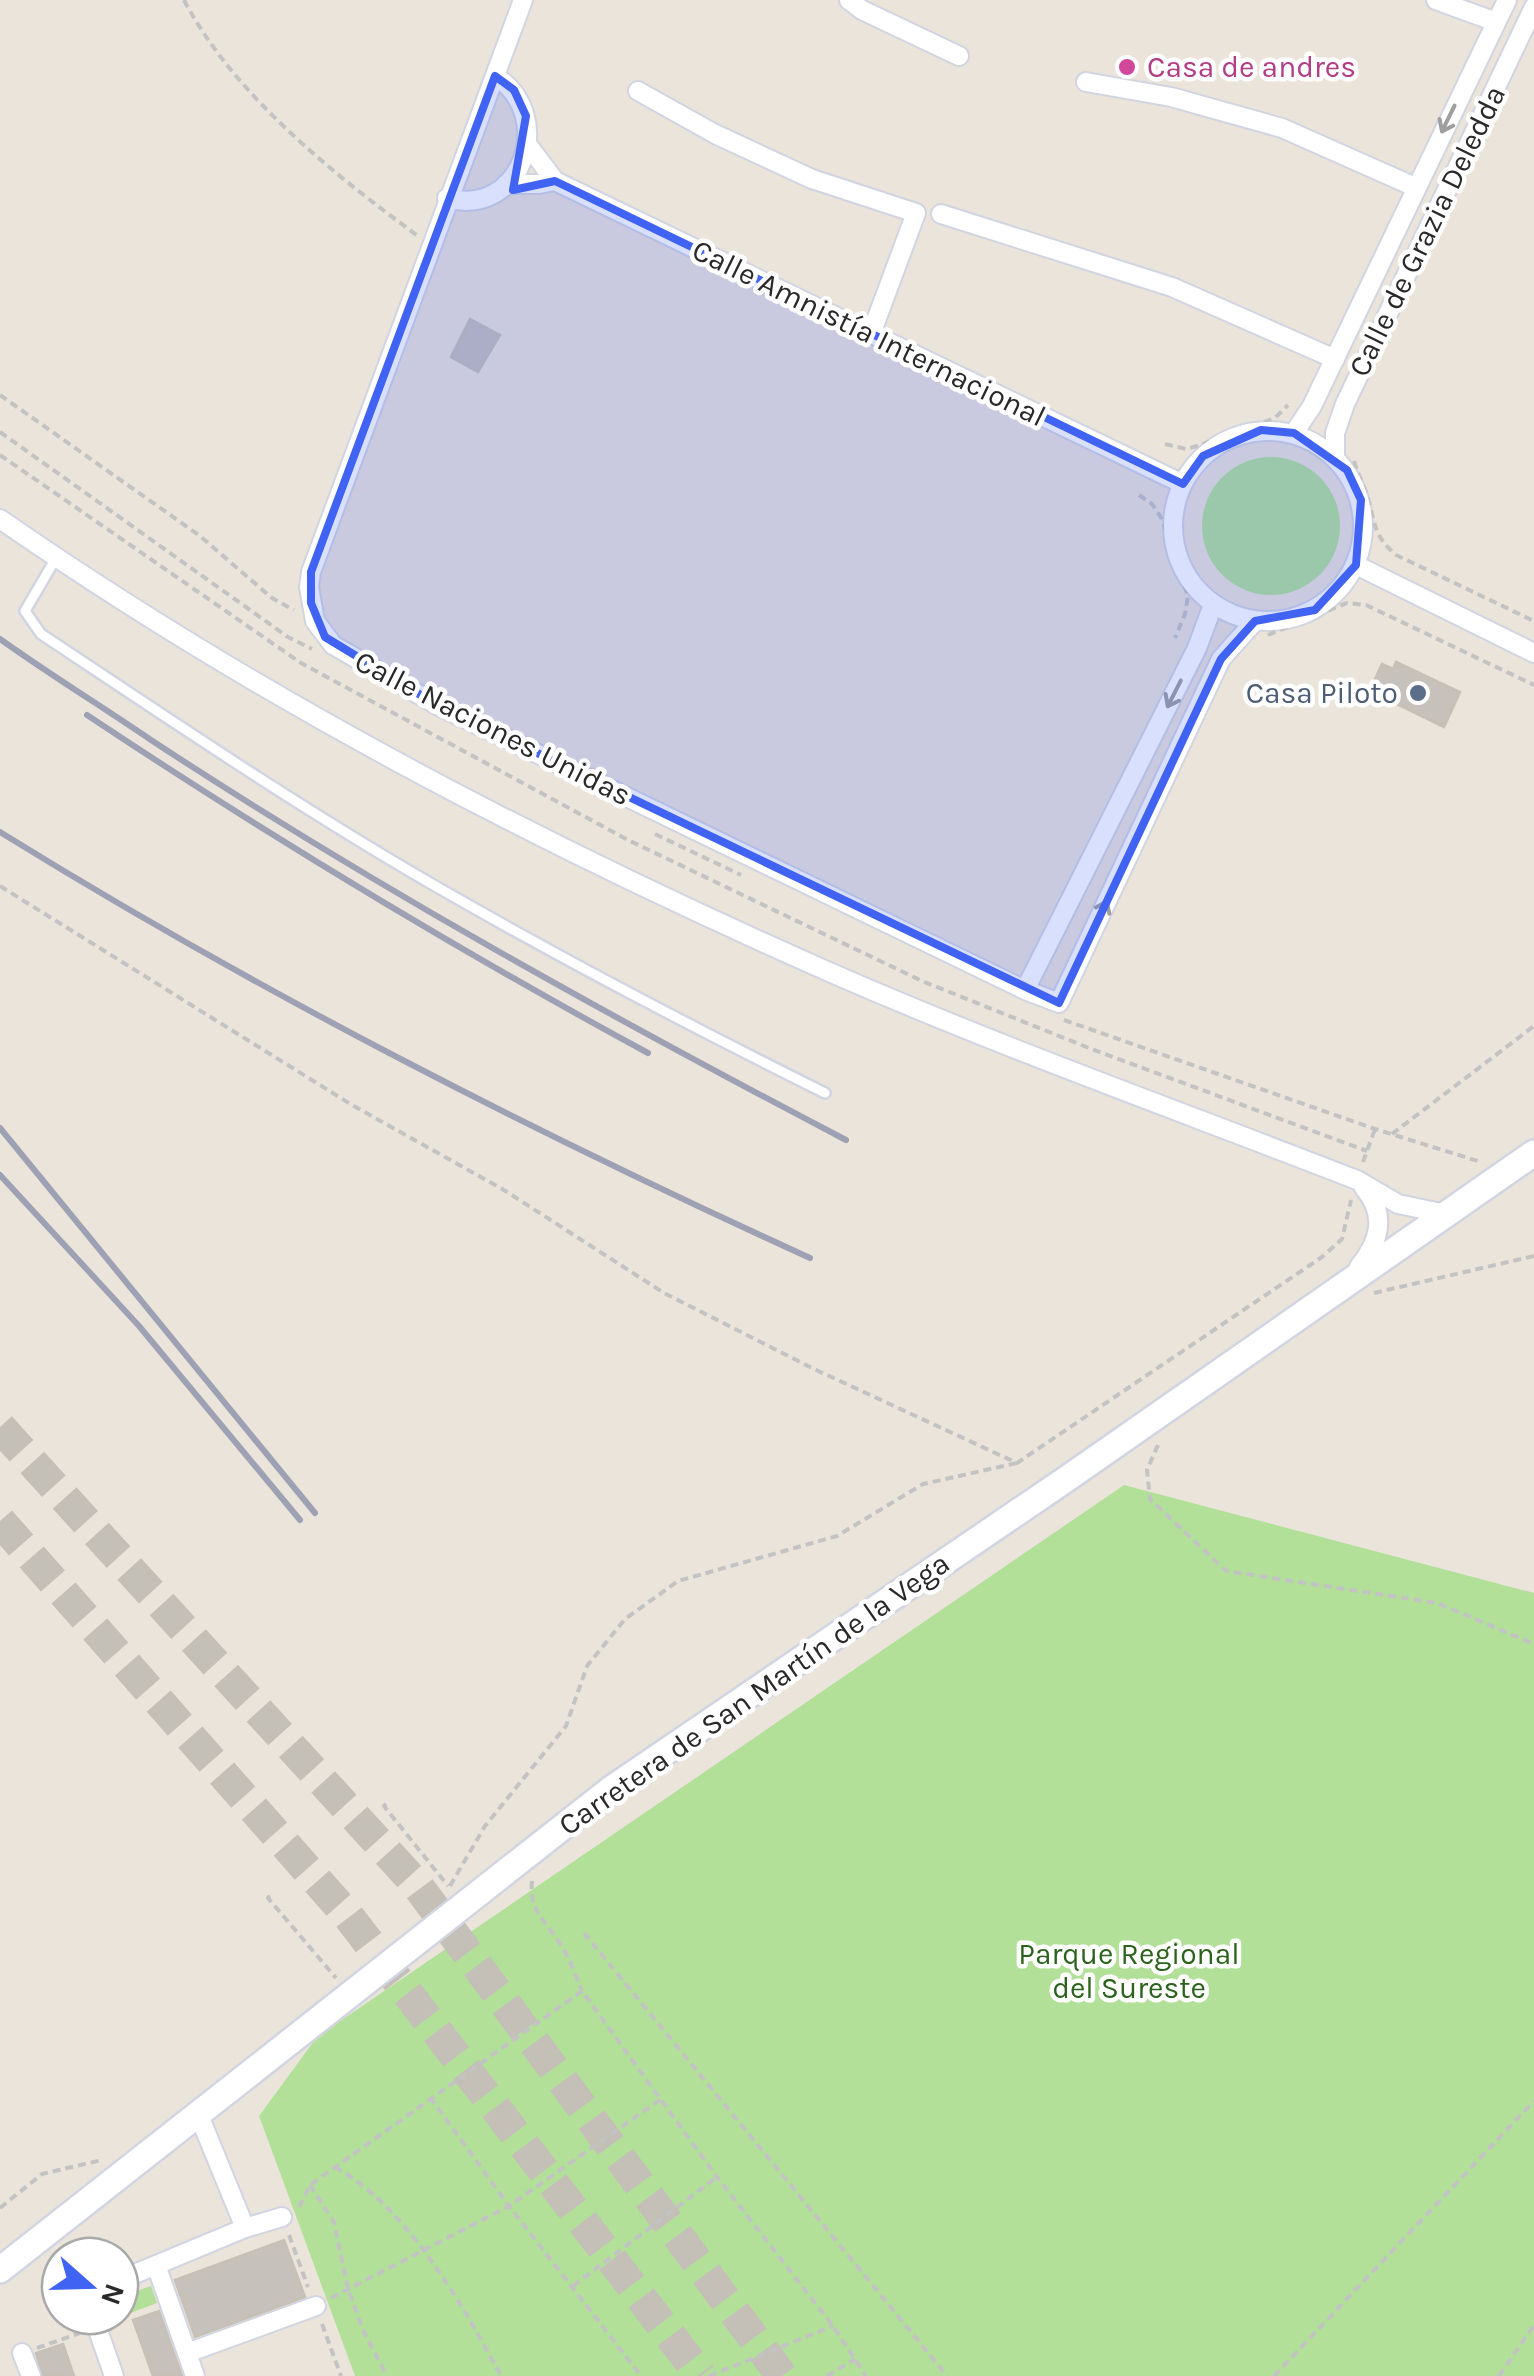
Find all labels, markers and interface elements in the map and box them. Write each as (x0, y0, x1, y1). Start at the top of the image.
place label: Casa de andres (1147, 49, 1356, 85)
marker: Casa de andres (1116, 56, 1138, 78)
street label: Calle de Grazia Deledda (1341, 80, 1513, 382)
one-way arrow (1438, 103, 1457, 133)
street label: Calle Amnistía Internacional (686, 232, 1052, 434)
street label: Calle Naciones Unidas (349, 643, 637, 813)
place label: Casa Piloto (1246, 675, 1398, 711)
one-way arrow (1164, 678, 1183, 708)
marker: Casa Piloto (1407, 682, 1429, 704)
one-way arrow (1092, 900, 1111, 930)
street label: Carretera de San Martín de la Vega (552, 1545, 956, 1843)
park label: Parque Regional del Sureste (1018, 1936, 1240, 2006)
north arrow (40, 2236, 140, 2336)
text: N (94, 2279, 132, 2309)

